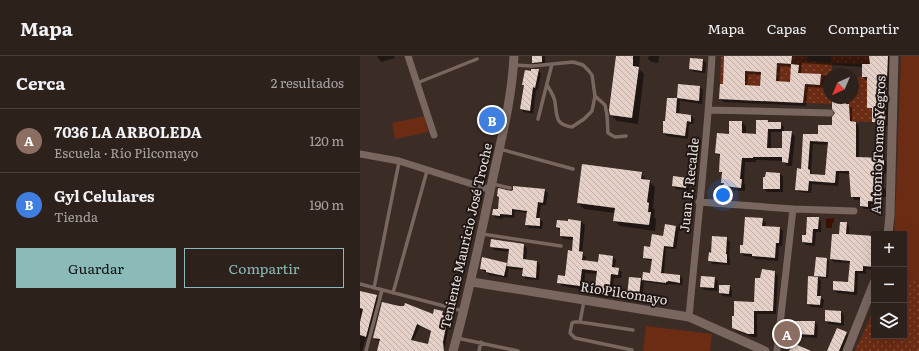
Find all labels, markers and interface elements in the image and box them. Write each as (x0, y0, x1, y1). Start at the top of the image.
text: Mapa (20, 14, 73, 42)
text: Mapa (707, 18, 745, 38)
text: Capas (767, 18, 806, 38)
text: Compartir (828, 18, 899, 38)
north arrow (823, 68, 859, 104)
text: Cerca (16, 70, 65, 95)
text: 2 resultados (271, 73, 344, 92)
street label: Antonio Tomas Yegros (866, 75, 889, 215)
pin: B (479, 105, 505, 135)
text: 7036 LA ARBOLEDA (54, 120, 202, 143)
text: A (24, 131, 34, 150)
text: 120 m (309, 131, 344, 150)
street label: Juan F. Recalde (674, 136, 703, 233)
street label: Teniente Mauricio José Troche (435, 141, 496, 331)
text: Escuela · Río Pilcomayo (54, 143, 198, 162)
text: Gyl Celulares (54, 184, 155, 207)
your location (713, 185, 733, 205)
text: B (25, 195, 33, 214)
text: 190 m (309, 195, 344, 214)
text: Tienda (54, 207, 98, 226)
map controls (871, 231, 907, 339)
button: + (871, 231, 907, 267)
button: Guardar (16, 248, 176, 288)
button: Compartir (184, 248, 344, 288)
button: − (871, 267, 907, 303)
street label: Río Pilcomayo (579, 276, 669, 309)
button: layers (871, 303, 907, 339)
pin: A (774, 319, 800, 349)

